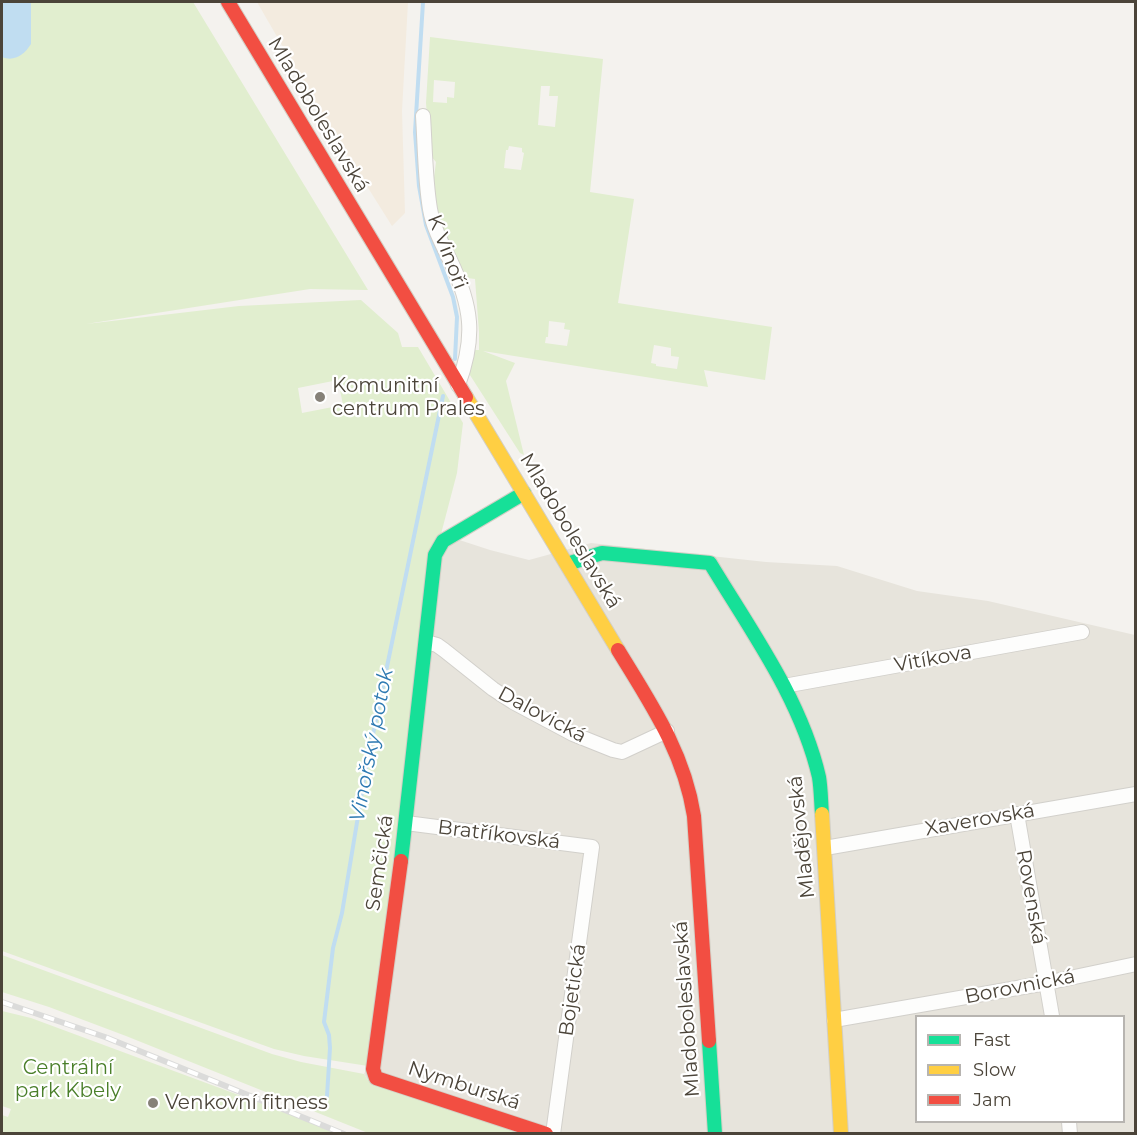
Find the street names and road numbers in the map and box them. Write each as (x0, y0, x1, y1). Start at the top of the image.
street label: Mladoboleslavská (262, 33, 374, 197)
street label: K Vinoři (422, 211, 472, 293)
street label: Mladoboleslavská (514, 449, 626, 613)
street label: Vitíkova (892, 640, 974, 678)
street label: Dalovická (494, 682, 590, 748)
street label: Mladějovská (784, 774, 820, 900)
street label: Xaverovská (923, 799, 1037, 841)
street label: Semčická (361, 813, 399, 913)
street label: Bratříkovská (436, 816, 562, 854)
street label: Rovenská (1011, 848, 1051, 946)
street label: Mladoboleslavská (669, 920, 705, 1098)
street label: Bojetická (555, 942, 591, 1038)
street label: Borovnická (963, 965, 1077, 1009)
street label: Nymburská (405, 1057, 523, 1115)

